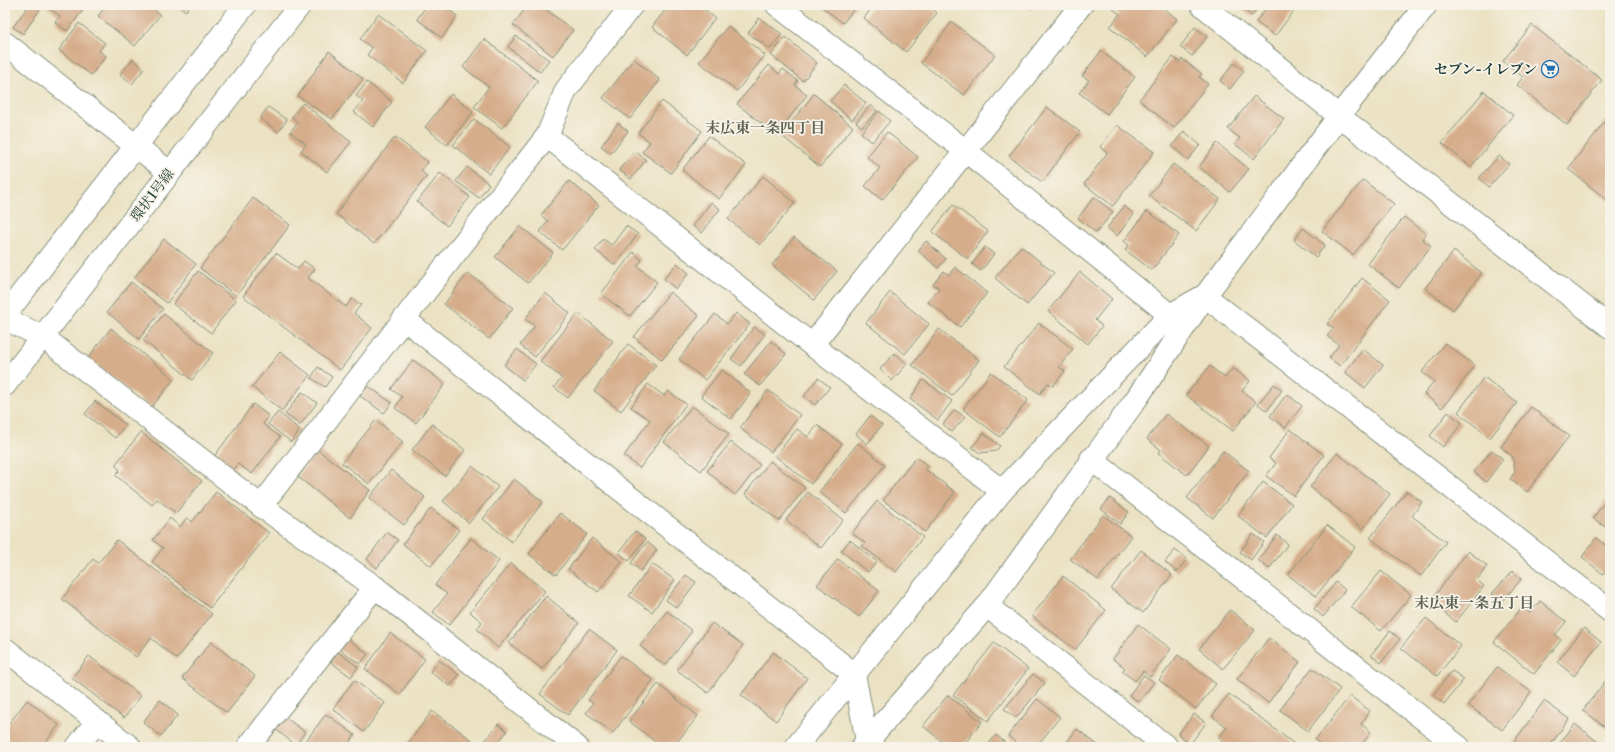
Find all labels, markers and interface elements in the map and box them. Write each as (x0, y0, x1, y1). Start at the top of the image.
supermarket icon: セブン-イレブン (1540, 59, 1560, 79)
place label: セブン-イレブン (1434, 60, 1537, 78)
district label: 末広東一条四丁目 (705, 118, 825, 137)
street label: 環状1号線 (126, 165, 178, 225)
district label: 末広東一条五丁目 (1414, 593, 1534, 612)

